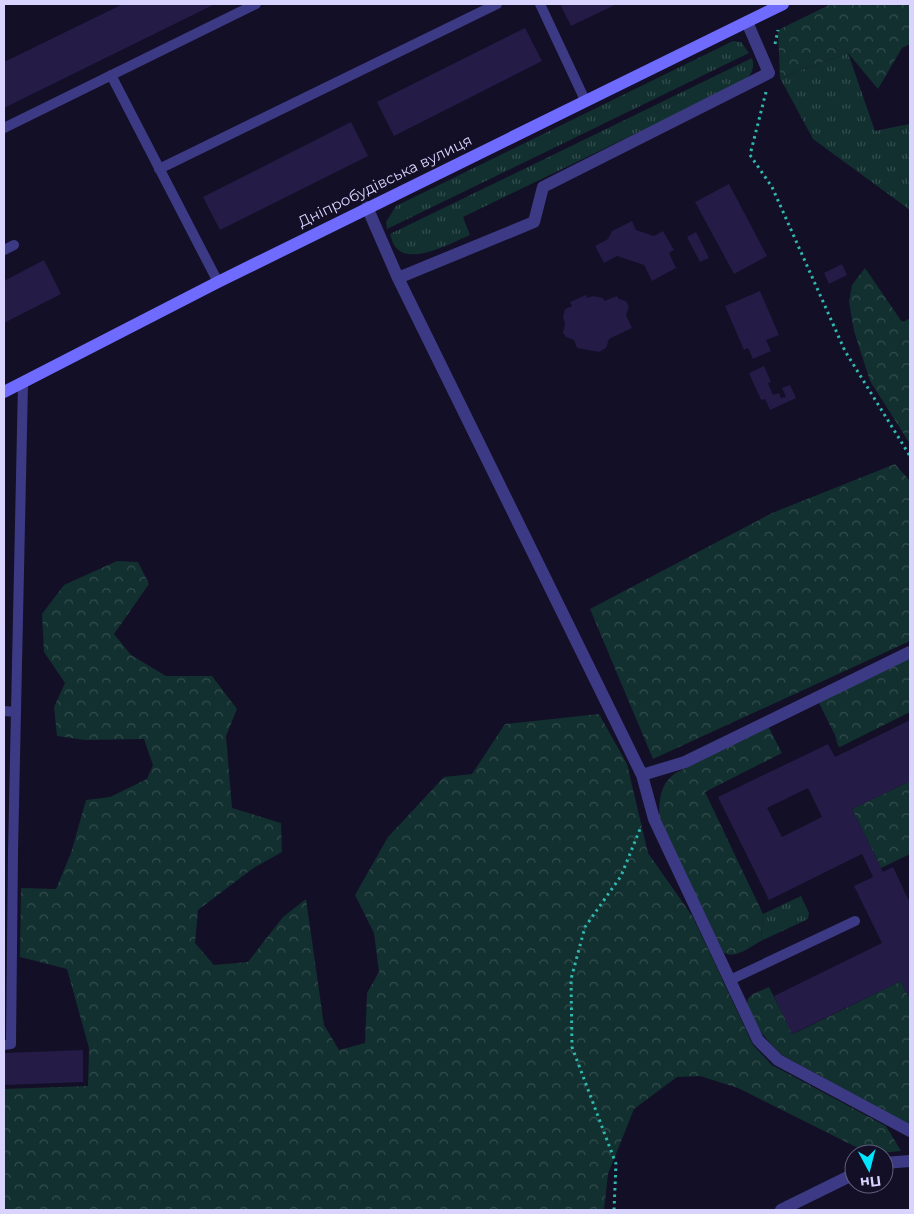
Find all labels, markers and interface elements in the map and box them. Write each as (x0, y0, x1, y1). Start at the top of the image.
street label: Дніпробудівська вулиця (295, 130, 475, 231)
north arrow (844, 1144, 894, 1194)
text: Пн (859, 1172, 882, 1192)

